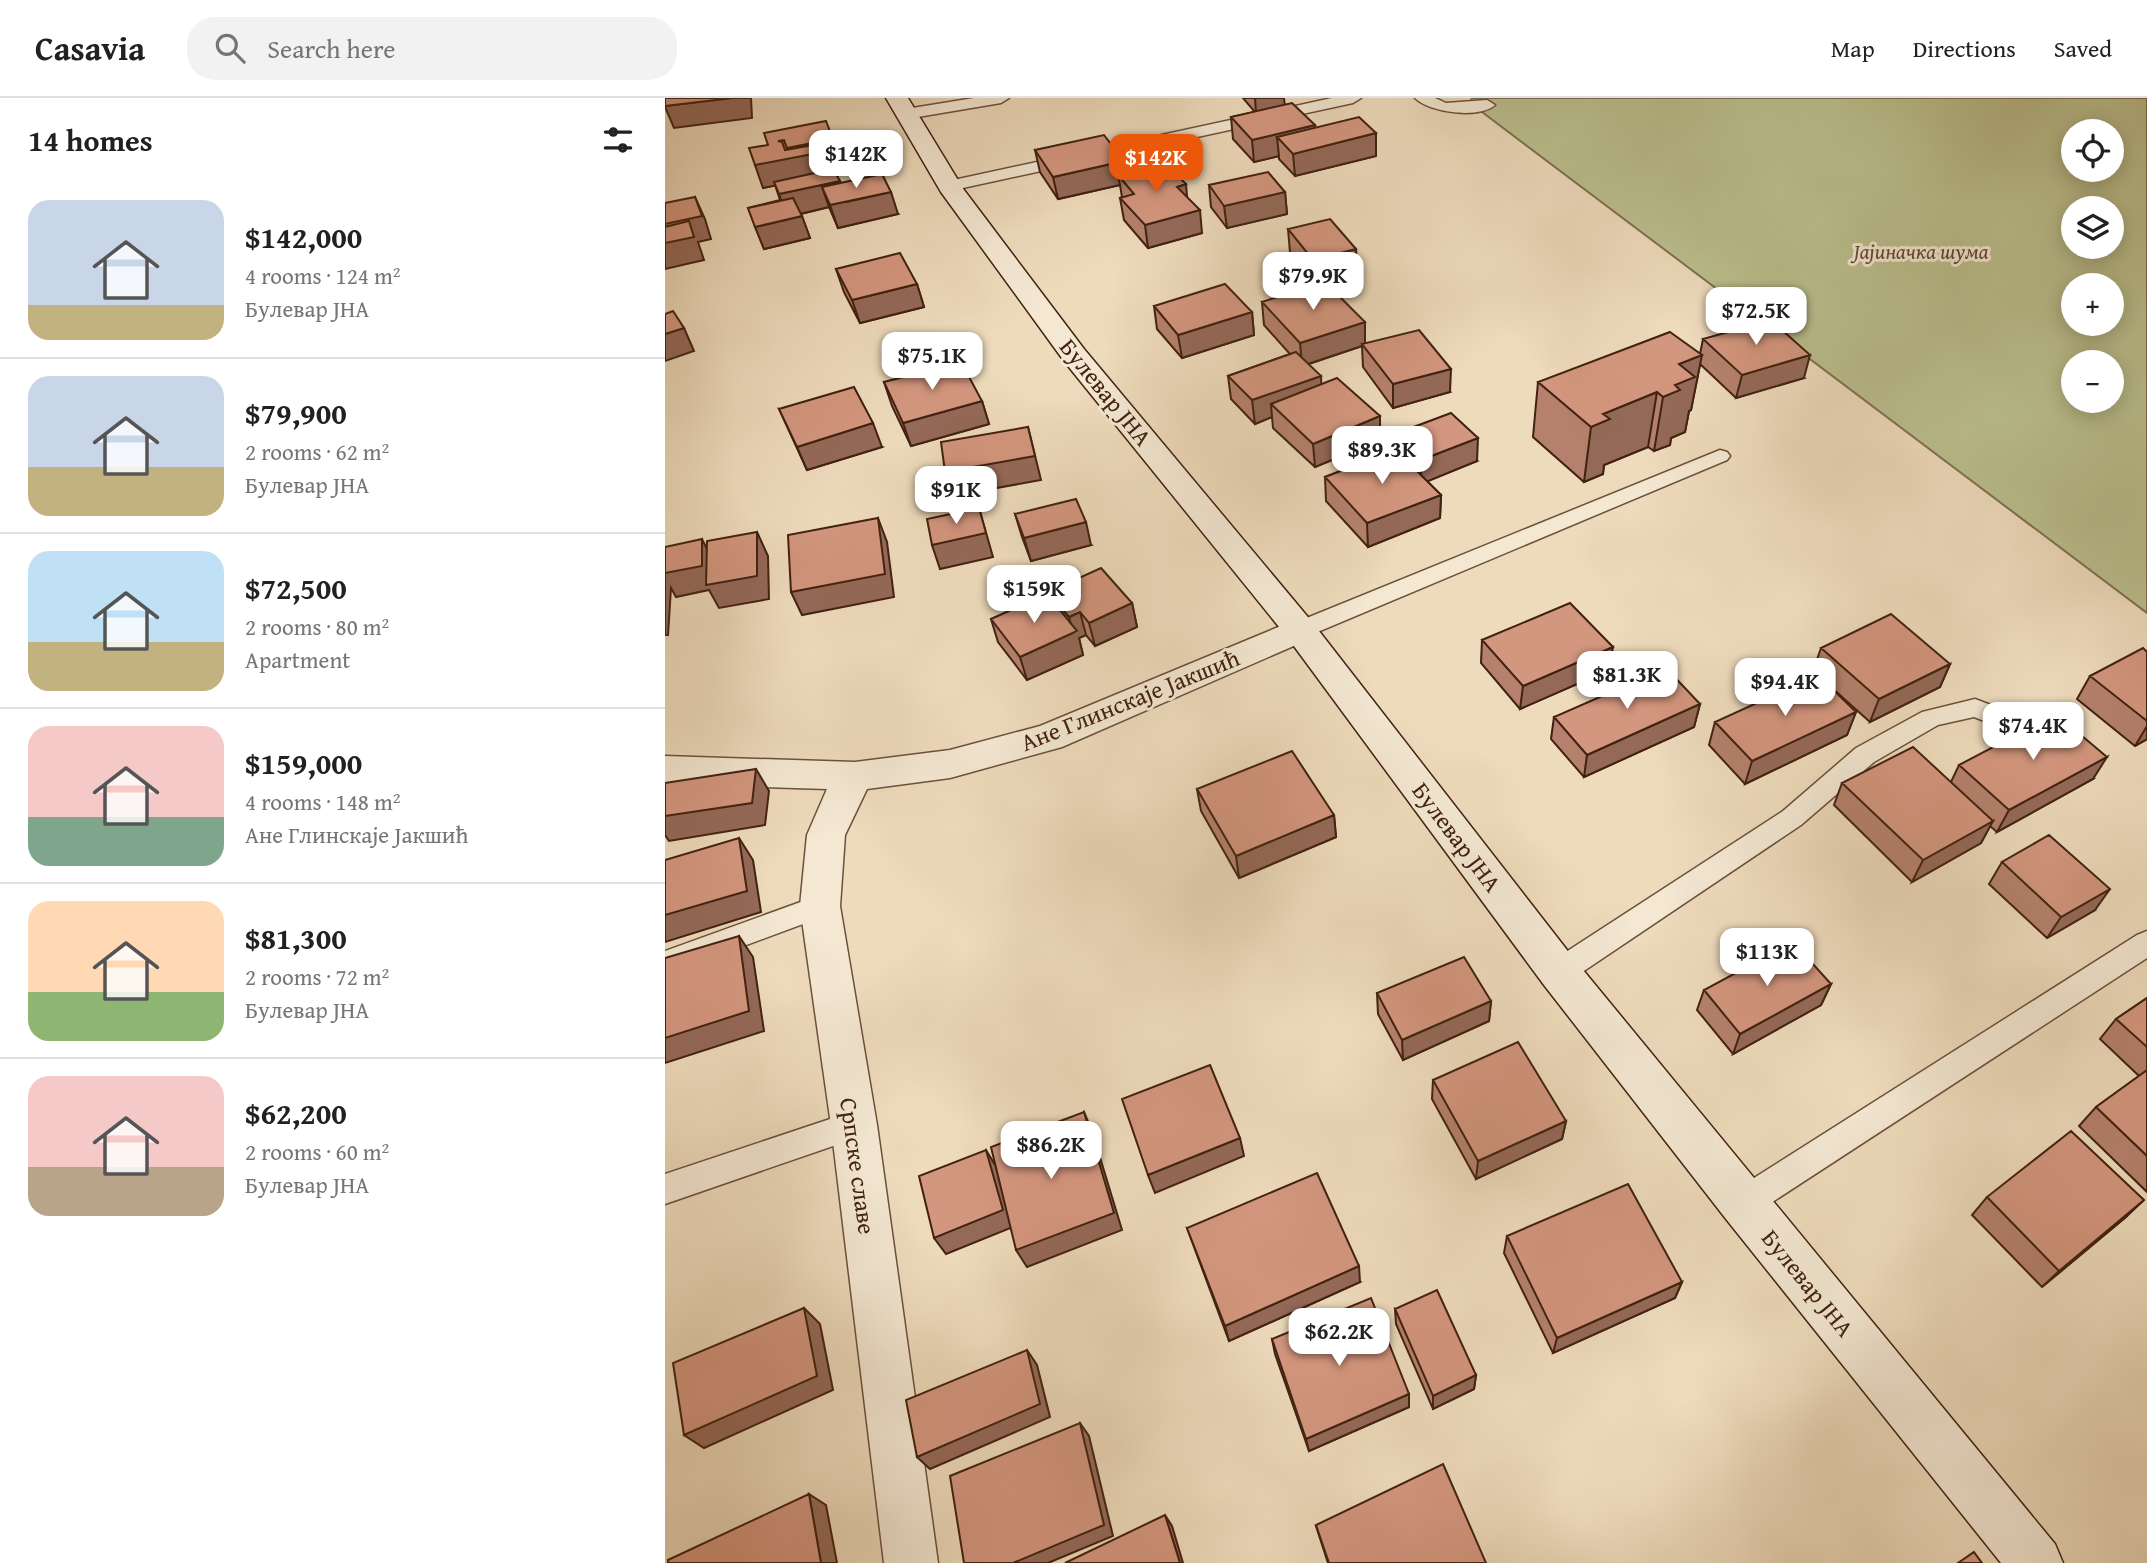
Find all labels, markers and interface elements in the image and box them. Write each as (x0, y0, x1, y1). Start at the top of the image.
search box (187, 17, 677, 80)
text: Casavia (35, 24, 145, 72)
icon: search (211, 29, 249, 67)
text: Search here (267, 29, 396, 68)
text: Map (1831, 31, 1875, 66)
text: Directions (1913, 31, 2016, 66)
text: Saved (2054, 31, 2112, 66)
text: 14 homes (28, 118, 153, 162)
map controls (2061, 119, 2124, 413)
button: locate (2061, 119, 2124, 182)
icon: filters (599, 121, 637, 159)
pin: $142K (807, 130, 905, 190)
pin: $142K (1107, 134, 1205, 194)
text: $142K (825, 136, 887, 169)
text: $142K (1125, 140, 1187, 173)
button: layers (2061, 196, 2124, 259)
text: $142,000 (245, 215, 362, 259)
icon: home (84, 228, 168, 312)
park label: Јајиначка шума (1851, 236, 1989, 267)
pin: $79.9K (1256, 252, 1370, 312)
text: $79.9K (1279, 258, 1347, 291)
text: 4 rooms · 124 m² (245, 259, 400, 292)
button: + (2061, 273, 2124, 336)
pin: $72.5K (1699, 288, 1813, 347)
text: Булевар ЈНА (245, 292, 369, 325)
text: $72.5K (1722, 293, 1790, 326)
street label: Булевар ЈНА (1052, 331, 1161, 454)
pin: $75.1K (875, 332, 989, 392)
text: $75.1K (898, 338, 966, 371)
button: − (2061, 350, 2124, 413)
text: $79,900 (245, 391, 347, 435)
icon: home (84, 404, 168, 488)
pin: $89.3K (1325, 426, 1439, 486)
text: $89.3K (1348, 432, 1416, 465)
text: 2 rooms · 62 m² (245, 435, 389, 468)
pin: $91K (915, 466, 997, 526)
text: Булевар ЈНА (245, 468, 369, 501)
text: $91K (931, 472, 981, 505)
text: $72,500 (245, 566, 347, 610)
pin: $159K (985, 566, 1083, 625)
text: $159K (1003, 571, 1065, 604)
icon: home (84, 579, 168, 663)
text: 2 rooms · 80 m² (245, 610, 389, 643)
street label: Ане Глинскаје Јакшић (1015, 640, 1245, 760)
text: Apartment (245, 643, 350, 676)
pin: $81.3K (1570, 652, 1684, 711)
text: $81.3K (1593, 657, 1661, 690)
pin: $94.4K (1728, 658, 1842, 718)
text: $94.4K (1751, 664, 1819, 697)
pin: $74.4K (1976, 702, 2090, 762)
text: $74.4K (1999, 708, 2067, 741)
text: $159,000 (245, 741, 362, 785)
icon: home (84, 754, 168, 838)
street label: Булевар ЈНА (1404, 775, 1510, 900)
text: 4 rooms · 148 m² (245, 785, 400, 818)
text: Ане Глинскаје Јакшић (245, 818, 468, 851)
text: $81,300 (245, 916, 347, 960)
pin: $113K (1718, 928, 1816, 988)
icon: home (84, 929, 168, 1013)
text: $113K (1736, 934, 1798, 967)
text: 2 rooms · 72 m² (245, 960, 389, 993)
text: Булевар ЈНА (245, 993, 369, 1026)
text: $62,200 (245, 1091, 347, 1135)
street label: Српске славе (831, 1095, 885, 1237)
icon: home (84, 1104, 168, 1188)
pin: $86.2K (994, 1122, 1108, 1181)
text: $86.2K (1017, 1127, 1085, 1160)
text: 2 rooms · 60 m² (245, 1135, 389, 1168)
text: Булевар ЈНА (245, 1168, 369, 1201)
street label: Булевар ЈНА (1754, 1222, 1863, 1345)
pin: $62.2K (1282, 1308, 1396, 1368)
text: $62.2K (1305, 1314, 1373, 1347)

